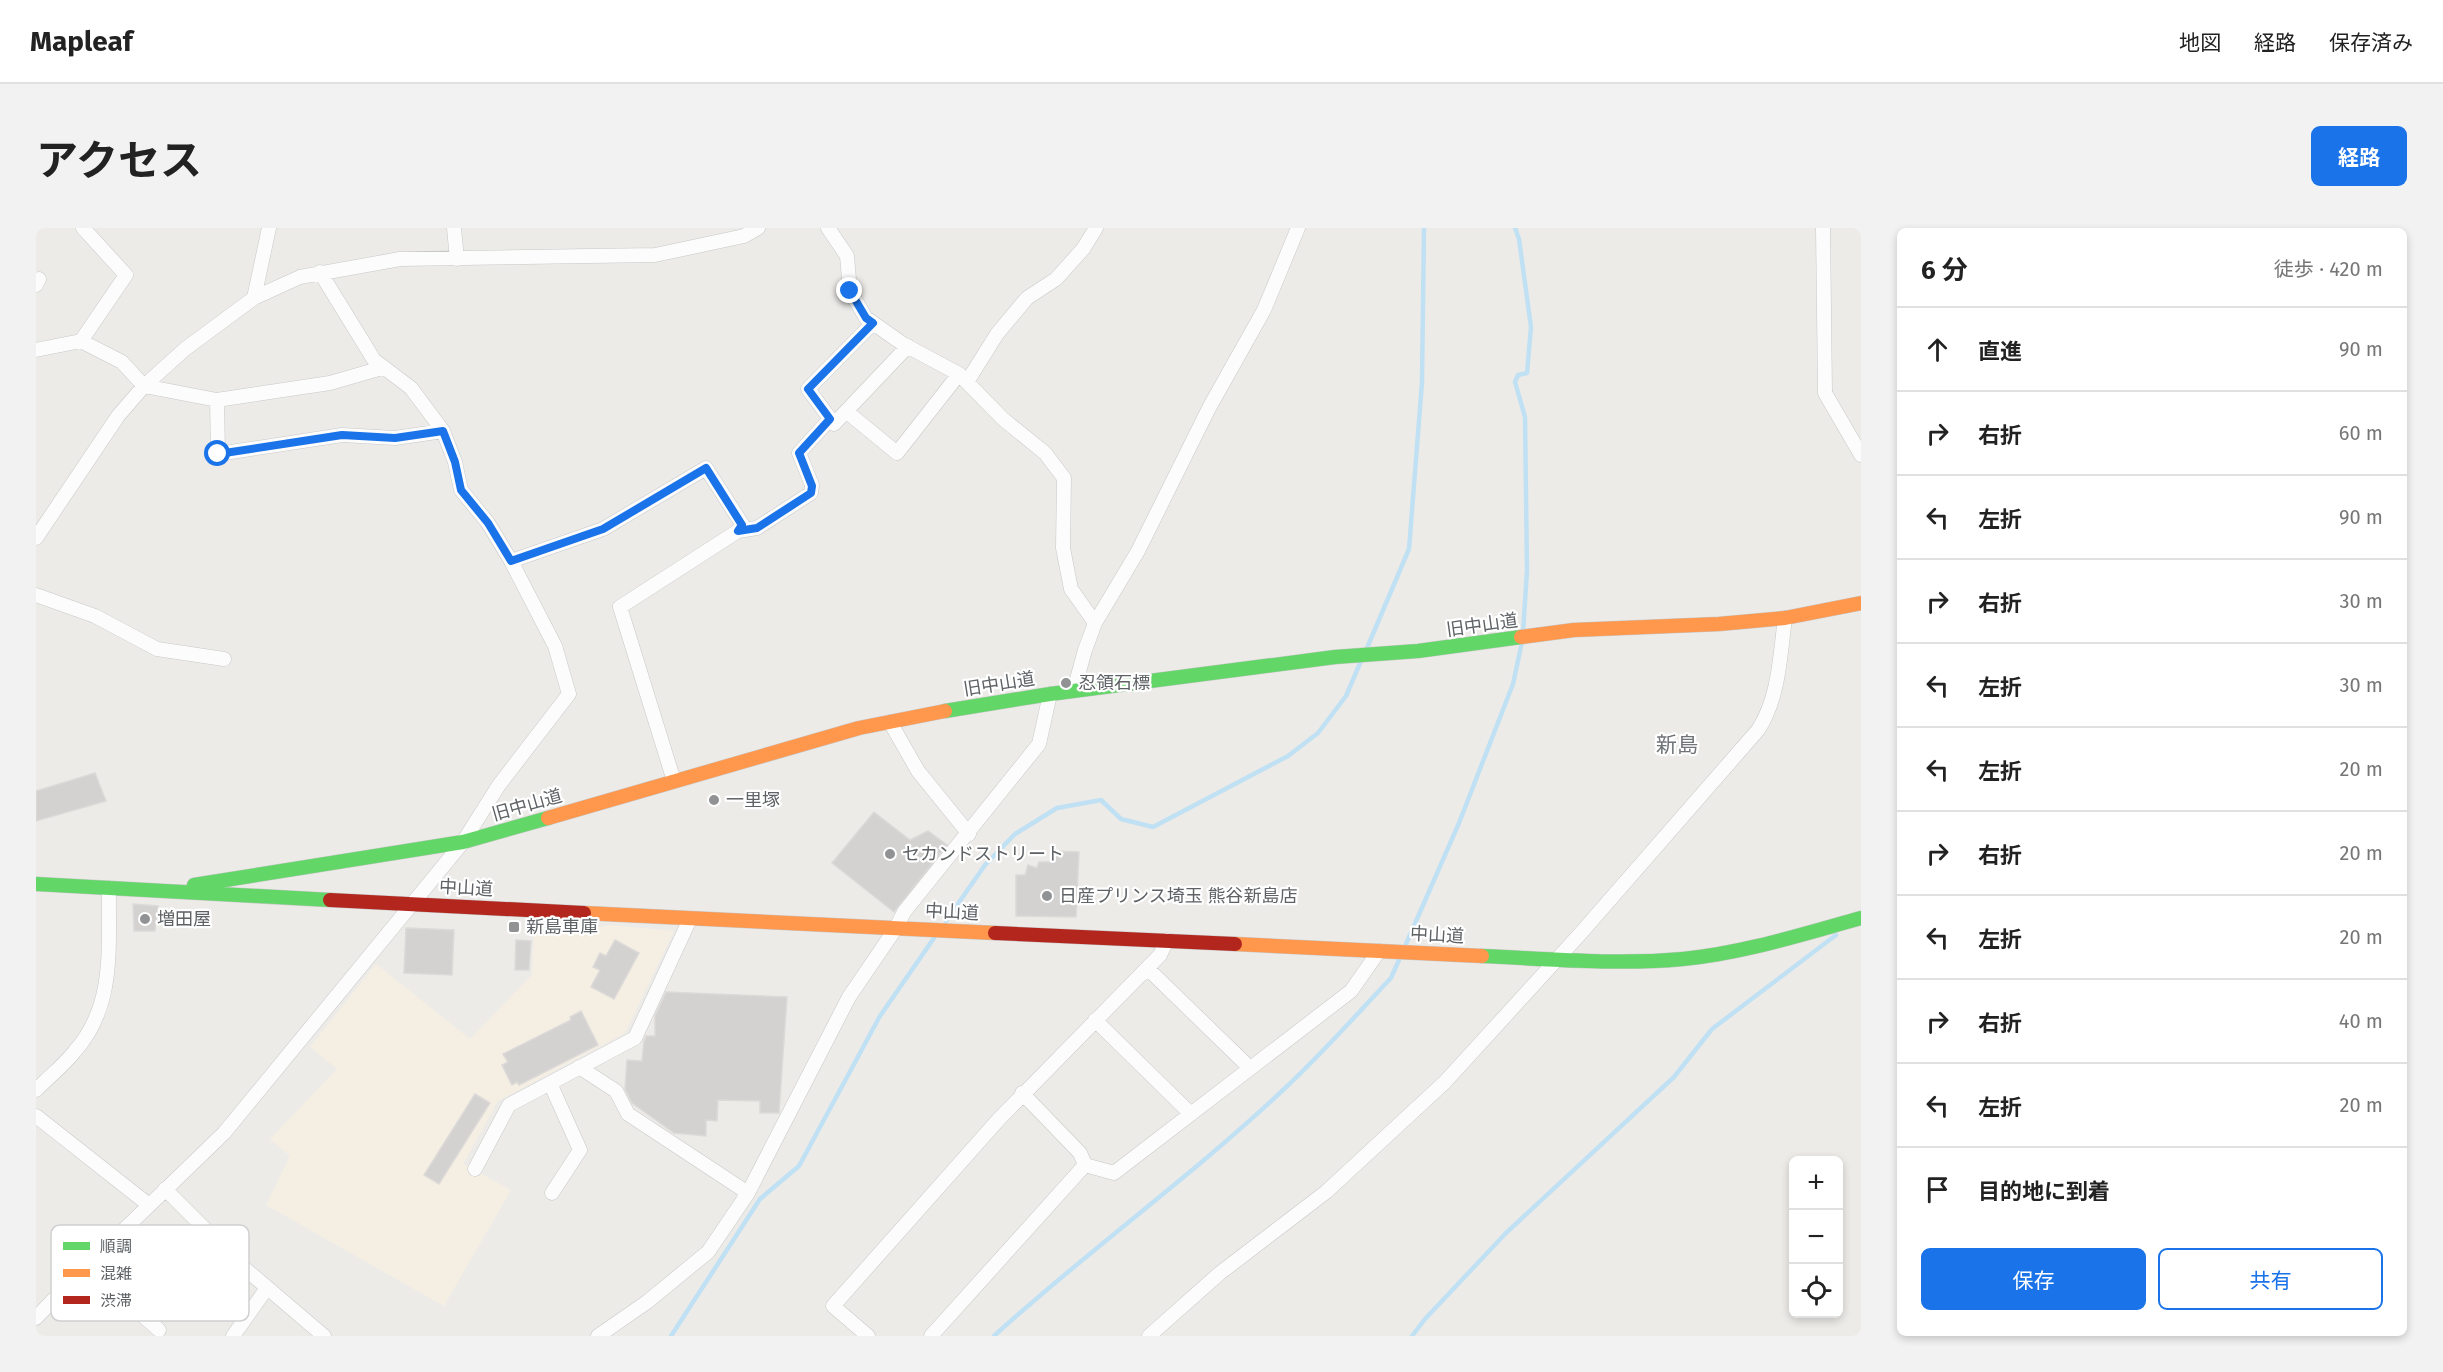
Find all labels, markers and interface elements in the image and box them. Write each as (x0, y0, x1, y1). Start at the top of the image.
text: Mapleaf (30, 25, 133, 58)
text: 地図 (2179, 30, 2221, 56)
text: 経路 (2254, 30, 2296, 56)
text: 保存済み (2329, 30, 2413, 56)
button: 経路 (2311, 126, 2407, 186)
text: アクセス (36, 136, 202, 186)
text: 6 分 (1921, 255, 1968, 286)
text: 徒歩 · 420 m (2274, 257, 2383, 281)
route end (836, 277, 862, 303)
icon: ahead (1921, 333, 1954, 366)
text: 90 m (2339, 337, 2383, 361)
text: 直進 (1978, 338, 2022, 365)
icon: right (1921, 417, 1954, 450)
text: 60 m (2339, 421, 2383, 445)
text: 右折 (1978, 422, 2022, 449)
route start (204, 440, 230, 466)
icon: left (1921, 501, 1954, 534)
text: 90 m (2339, 505, 2383, 529)
text: 左折 (1978, 506, 2022, 533)
icon: right (1921, 585, 1954, 618)
text: 30 m (2339, 589, 2383, 613)
text: 右折 (1978, 590, 2022, 617)
street label: 旧中山道 (1445, 609, 1519, 641)
street label: 旧中山道 (962, 668, 1036, 700)
icon: left (1921, 669, 1954, 702)
place label: 忍領石標 (1078, 672, 1150, 694)
text: 30 m (2339, 673, 2383, 697)
text: 左折 (1978, 674, 2022, 701)
marker: 忍領石標 (1059, 676, 1073, 690)
district label: 新島 (1656, 732, 1698, 758)
icon: left (1921, 753, 1954, 786)
text: 20 m (2340, 757, 2383, 781)
text: 左折 (1978, 758, 2022, 785)
street label: 旧中山道 (489, 785, 565, 825)
place label: 一里塚 (726, 789, 780, 811)
marker: 一里塚 (707, 793, 721, 807)
icon: right (1921, 837, 1954, 870)
text: 20 m (2340, 841, 2383, 865)
text: 右折 (1978, 842, 2022, 869)
place label: セカンドストリート (902, 843, 1064, 865)
marker: セカンドストリート (883, 847, 897, 861)
street label: 中山道 (438, 876, 494, 900)
place label: 日産プリンス埼玉 熊谷新島店 (1059, 885, 1297, 907)
marker: 日産プリンス埼玉 熊谷新島店 (1040, 889, 1054, 903)
street label: 中山道 (924, 900, 980, 924)
place label: 増田屋 (157, 908, 211, 930)
marker: 増田屋 (138, 912, 152, 926)
place label: 新島車庫 (526, 916, 598, 938)
marker: 新島車庫 (507, 920, 521, 934)
icon: left (1921, 921, 1954, 954)
street label: 中山道 (1409, 923, 1465, 947)
text: 20 m (2340, 925, 2383, 949)
text: 左折 (1978, 926, 2022, 953)
icon: right (1921, 1005, 1954, 1038)
text: 40 m (2339, 1009, 2383, 1033)
text: 右折 (1978, 1010, 2022, 1037)
icon: left (1921, 1089, 1954, 1122)
text: 20 m (2340, 1093, 2383, 1117)
text: 左折 (1978, 1094, 2022, 1121)
map controls (1789, 1156, 1843, 1318)
button: + (1789, 1156, 1843, 1210)
icon: arrive (1921, 1173, 1954, 1206)
text: 目的地に到着 (1978, 1178, 2110, 1205)
button: − (1789, 1210, 1843, 1264)
legend (51, 1225, 249, 1321)
text: 順調 (100, 1237, 132, 1256)
button: 保存 (1921, 1248, 2146, 1310)
button: 共有 (2158, 1248, 2383, 1310)
text: 混雑 (100, 1264, 132, 1283)
button: locate (1789, 1264, 1843, 1318)
text: 渋滞 (100, 1291, 132, 1310)

